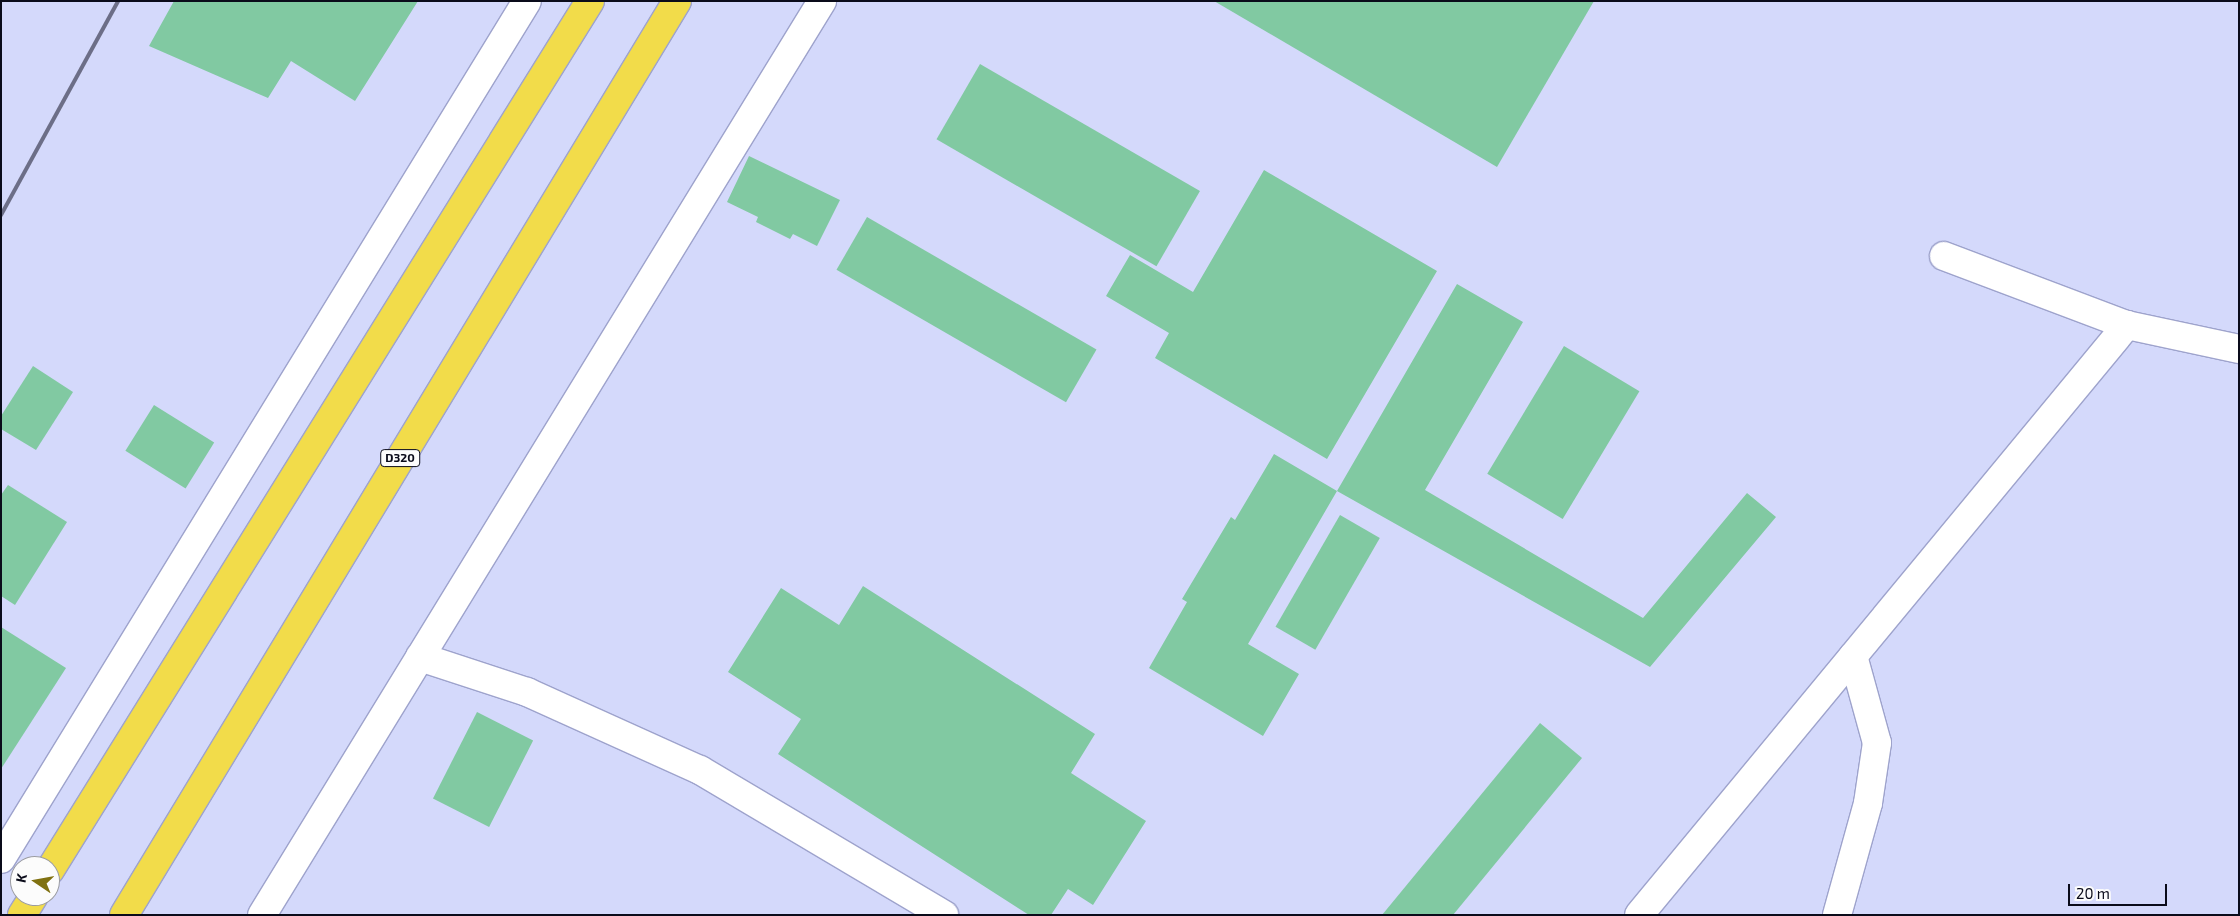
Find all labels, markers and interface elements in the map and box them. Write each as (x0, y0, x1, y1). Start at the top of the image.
road number: D320 (380, 448, 420, 468)
north arrow (10, 856, 60, 906)
text: K (12, 872, 30, 884)
scale bar (2070, 874, 2169, 906)
text: 20 m (2076, 884, 2110, 902)

